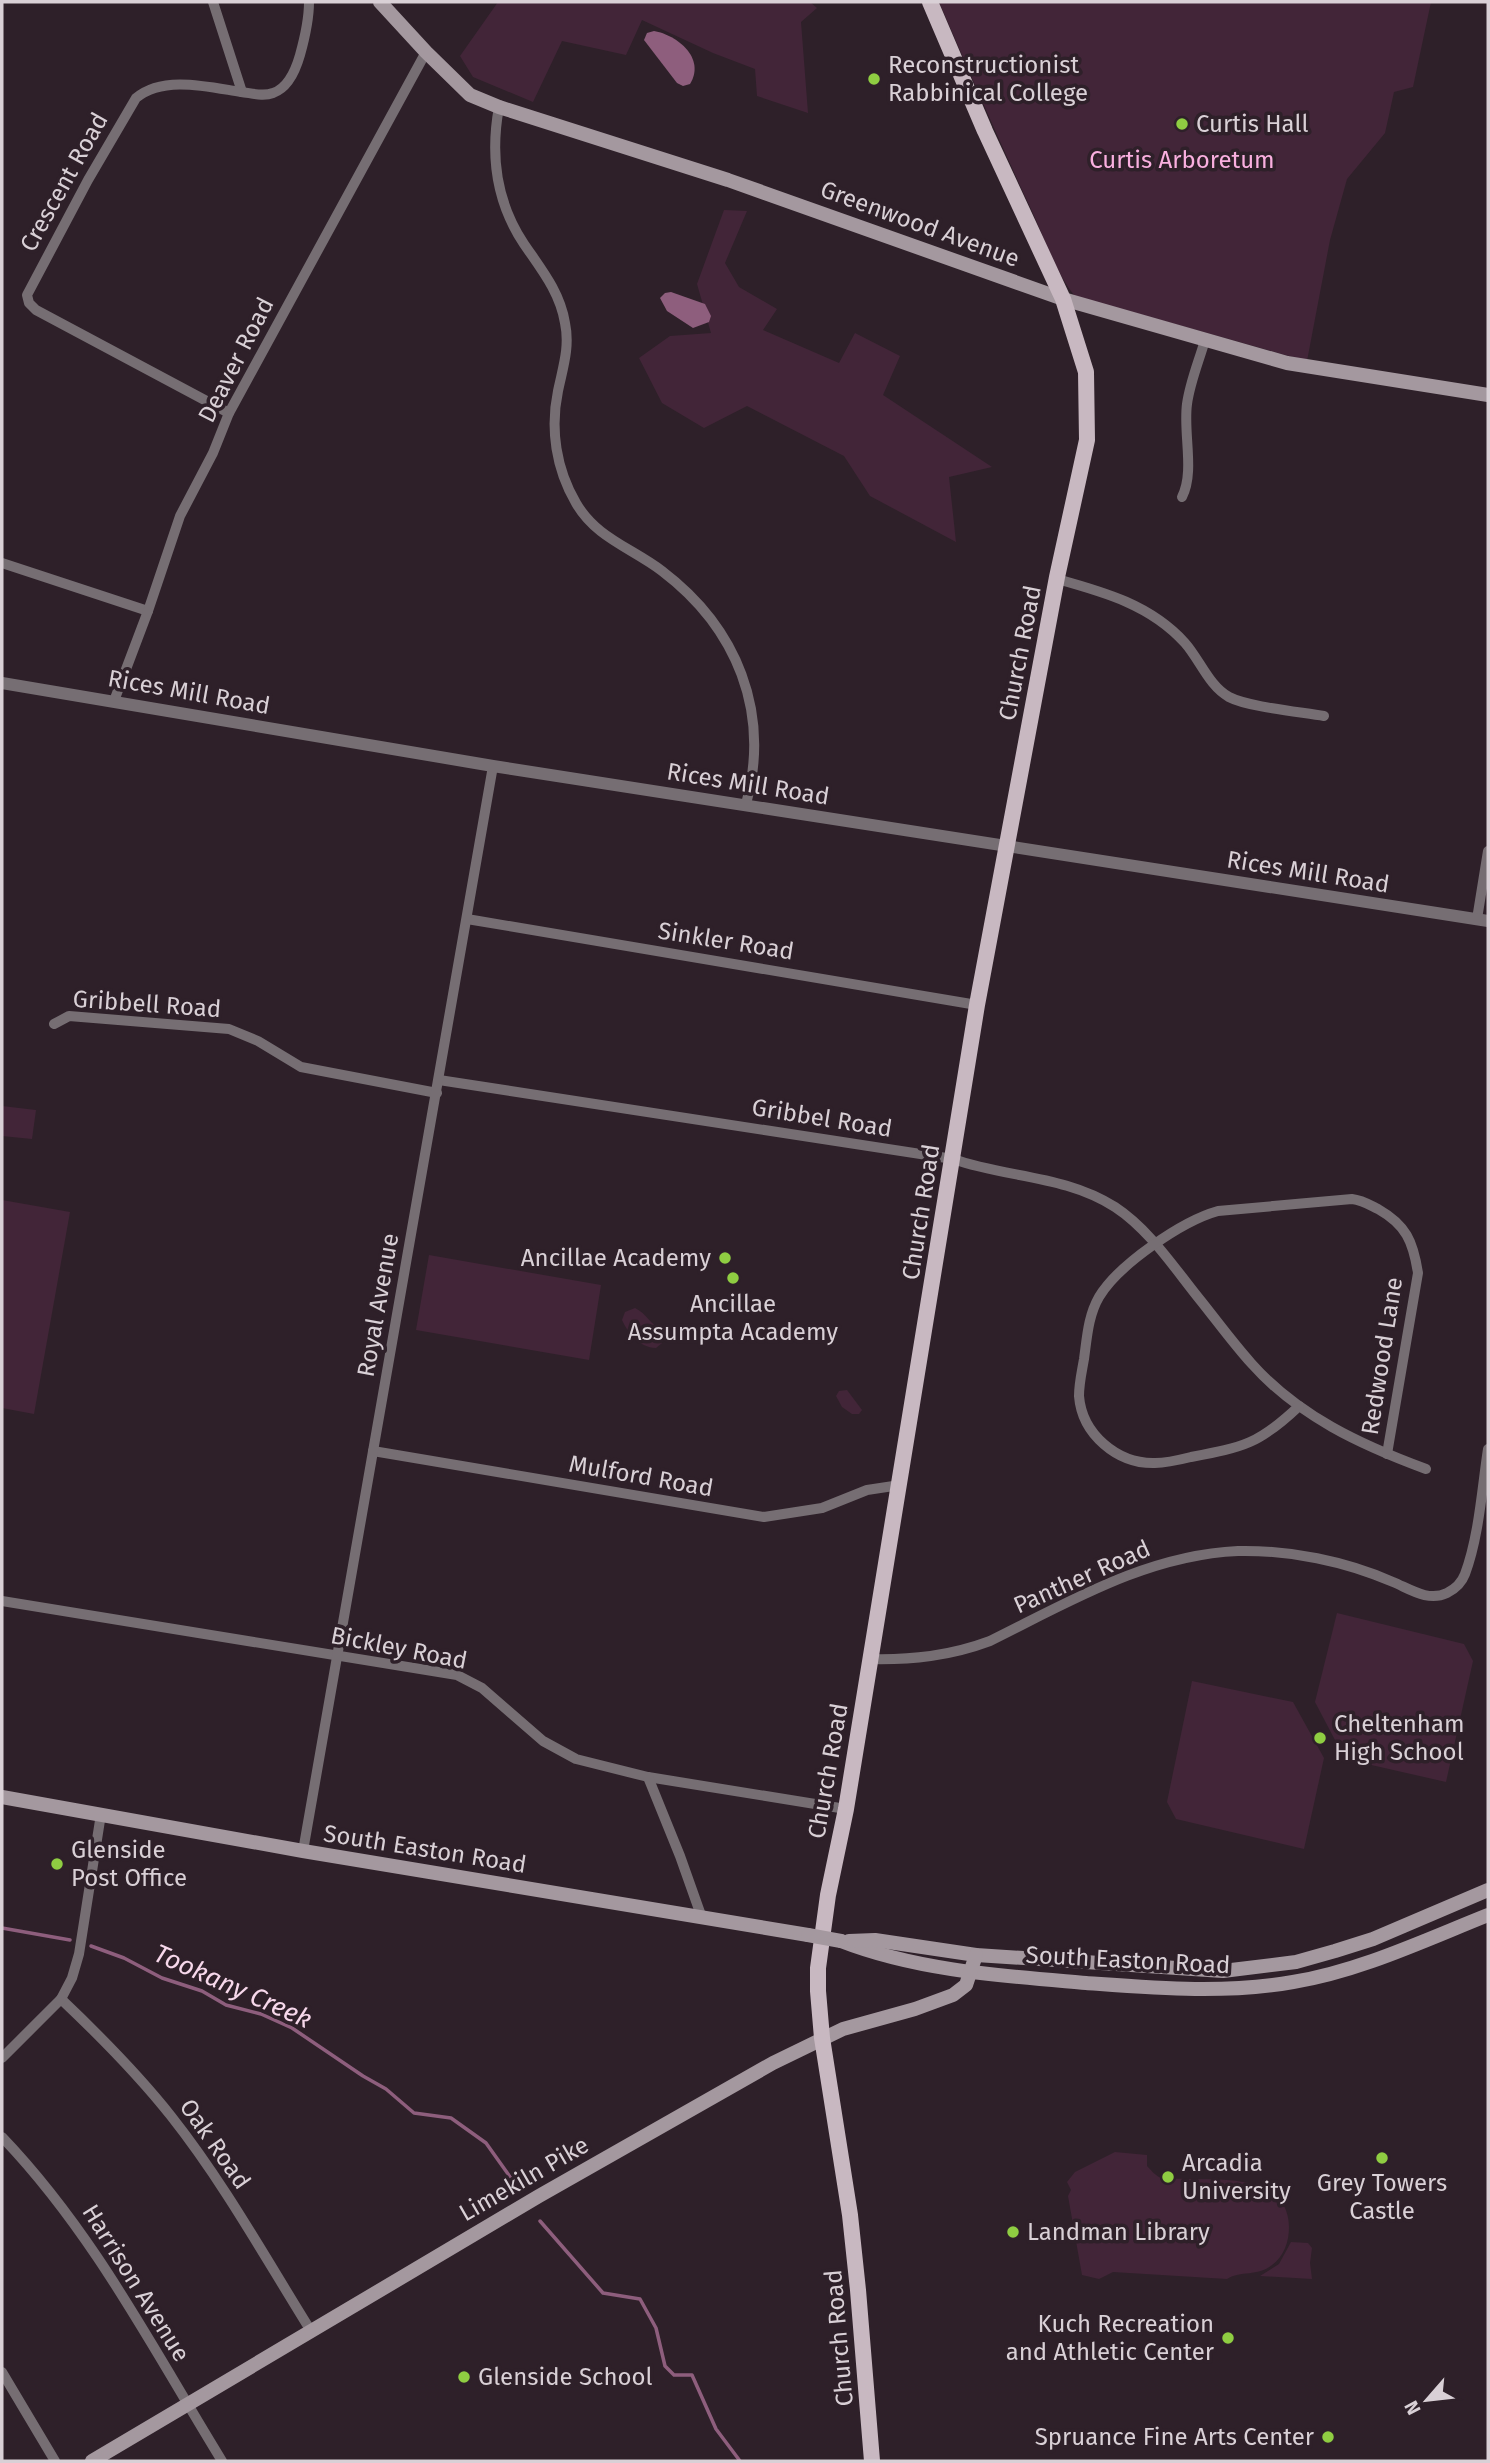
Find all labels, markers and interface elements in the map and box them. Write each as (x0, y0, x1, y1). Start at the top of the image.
place label: Reconstructionist Rabbinical College (888, 51, 1088, 107)
marker: Reconstructionist Rabbinical College (866, 71, 882, 87)
street label: Crescent Road (14, 108, 114, 256)
place label: Curtis Hall (1196, 110, 1308, 138)
marker: Curtis Hall (1174, 116, 1190, 132)
park label: Curtis Arboretum (1089, 146, 1275, 174)
street label: Greenwood Avenue (817, 175, 1023, 273)
street label: Deaver Road (192, 293, 280, 427)
street label: Church Road (993, 583, 1047, 723)
street label: Rices Mill Road (106, 664, 272, 720)
street label: Rices Mill Road (665, 757, 831, 811)
street label: Rices Mill Road (1225, 845, 1391, 899)
street label: Sinkler Road (656, 916, 796, 966)
street label: Gribbell Road (72, 985, 222, 1023)
street label: Gribbel Road (750, 1093, 894, 1143)
street label: Church Road (896, 1142, 946, 1282)
street label: Royal Avenue (352, 1231, 404, 1379)
place label: Ancillae Academy (521, 1244, 711, 1272)
marker: Ancillae Academy (717, 1250, 733, 1266)
marker: Ancillae Assumpta Academy (725, 1270, 741, 1286)
street label: Redwood Lane (1356, 1275, 1408, 1437)
place label: Ancillae Assumpta Academy (628, 1290, 838, 1346)
street label: Mulford Road (567, 1450, 715, 1502)
street label: Panther Road (1009, 1534, 1155, 1620)
street label: Bickley Road (328, 1621, 470, 1675)
street label: Church Road (802, 1701, 854, 1841)
place label: Cheltenham High School (1334, 1710, 1465, 1766)
marker: Cheltenham High School (1312, 1730, 1328, 1746)
street label: South Easton Road (322, 1819, 528, 1879)
place label: Glenside Post Office (71, 1836, 187, 1892)
marker: Glenside Post Office (49, 1856, 65, 1872)
water label: Tookany Creek (149, 1938, 316, 2035)
street label: South Easton Road (1025, 1941, 1231, 1979)
street label: Oak Road (174, 2094, 256, 2194)
street label: Limekiln Pike (454, 2131, 594, 2227)
place label: Arcadia University (1182, 2149, 1291, 2205)
marker: Grey Towers Castle (1374, 2150, 1390, 2166)
marker: Arcadia University (1160, 2169, 1176, 2185)
place label: Grey Towers Castle (1317, 2169, 1447, 2225)
street label: Harrison Avenue (76, 2199, 196, 2367)
place label: Landman Library (1027, 2218, 1210, 2246)
marker: Landman Library (1005, 2224, 1021, 2240)
street label: Church Road (819, 2269, 859, 2407)
place label: Kuch Recreation and Athletic Center (1006, 2310, 1215, 2366)
marker: Kuch Recreation and Athletic Center (1220, 2330, 1236, 2346)
place label: Glenside School (478, 2363, 653, 2391)
north arrow (1392, 2365, 1462, 2435)
marker: Glenside School (456, 2369, 472, 2385)
text: N (1399, 2397, 1426, 2419)
place label: Spruance Fine Arts Center (1035, 2423, 1315, 2451)
marker: Spruance Fine Arts Center (1320, 2429, 1336, 2445)

